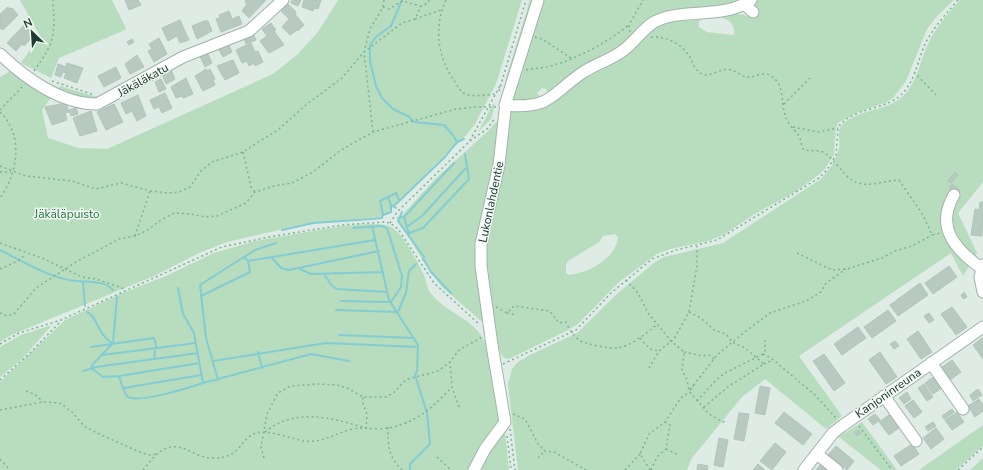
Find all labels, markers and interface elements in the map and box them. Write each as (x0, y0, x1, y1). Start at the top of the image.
north arrow (12, 12, 52, 52)
text: N (21, 15, 35, 32)
street label: Jäkäläkatu (114, 60, 171, 101)
street label: Lukonlahdentie (475, 160, 507, 244)
park label: Jäkäläpuisto (33, 206, 100, 222)
street label: Kanjoninreuna (852, 364, 924, 422)

